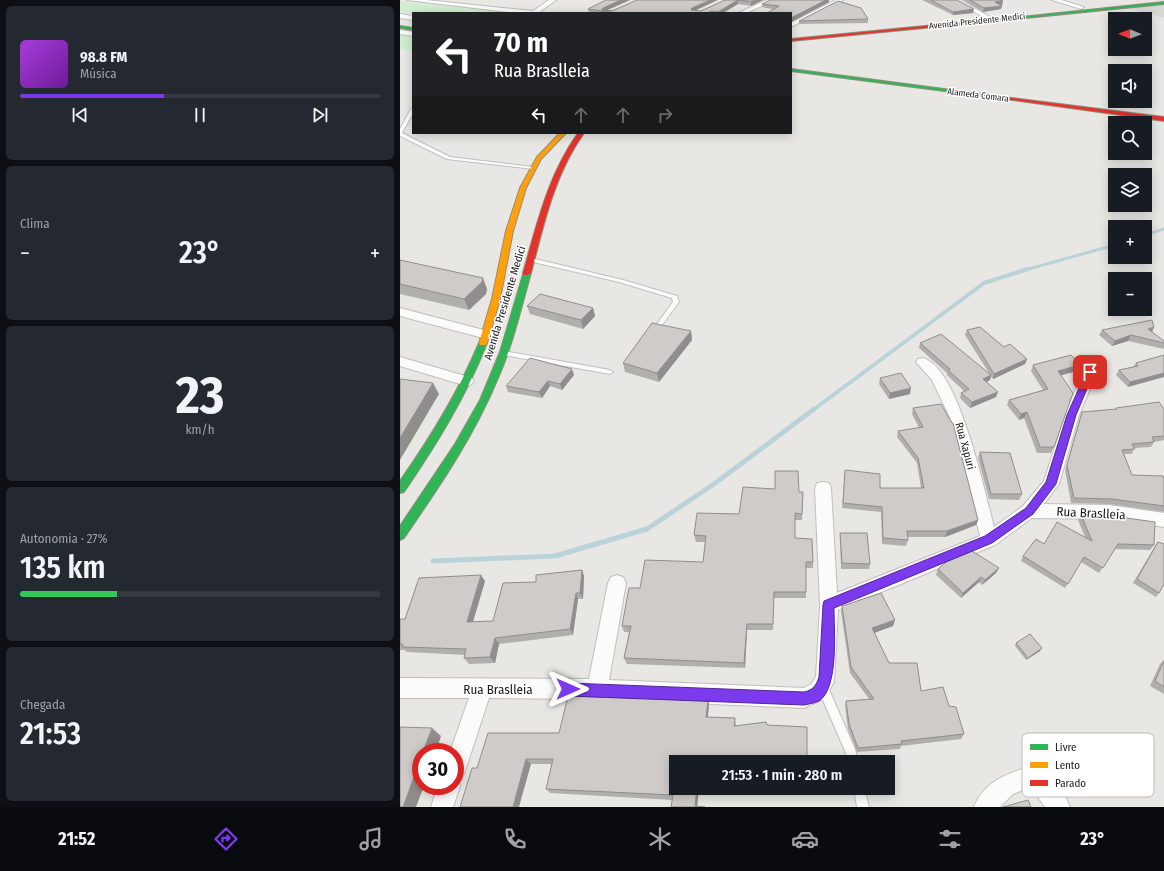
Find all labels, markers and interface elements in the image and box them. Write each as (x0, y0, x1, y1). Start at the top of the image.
street label: Avenida Presidente Medici (928, 11, 1026, 31)
north arrow (1108, 12, 1152, 56)
map controls (1108, 12, 1152, 316)
text: 70 m (494, 26, 548, 59)
icon: left (428, 28, 480, 80)
text: 98.8 FM (80, 48, 127, 66)
text: Rua Braslleia (494, 60, 590, 82)
button: sound (1108, 64, 1152, 108)
text: Música (80, 66, 117, 81)
street label: Alameda Comara (947, 86, 1010, 104)
icon: previous (69, 104, 91, 126)
icon: pause (189, 104, 211, 126)
icon: next (309, 104, 331, 126)
icon: left (528, 104, 550, 126)
icon: ahead (570, 104, 592, 126)
icon: ahead (612, 104, 634, 126)
icon: right (654, 104, 676, 126)
button: search (1108, 116, 1152, 160)
button: layers (1108, 168, 1152, 212)
text: Clima (20, 216, 50, 231)
button: + (1108, 220, 1152, 264)
text: 23° (179, 235, 221, 271)
text: − (20, 240, 30, 267)
text: + (370, 240, 380, 267)
street label: Avenida Presidente Medici (481, 244, 529, 362)
button: − (1108, 272, 1152, 316)
pin (1073, 355, 1107, 389)
icon: arrive (1079, 361, 1101, 383)
text: 23 (176, 364, 224, 427)
street label: Rua Xapuri (952, 421, 978, 471)
text: km/h (186, 422, 215, 437)
street label: Rua Braslleia (1056, 504, 1126, 522)
text: Autonomia · 27% (20, 531, 108, 546)
text: 135 km (20, 550, 105, 586)
position arrow (547, 668, 589, 710)
street label: Rua Braslleia (463, 682, 533, 697)
text: Chegada (20, 697, 65, 712)
text: 21:53 (20, 716, 81, 752)
legend (1022, 733, 1154, 797)
text: Livre (1055, 741, 1077, 754)
speed limit sign: 30 (412, 743, 464, 795)
text: Lento (1055, 759, 1080, 772)
text: 21:53 · 1 min · 280 m (722, 766, 842, 784)
text: Parado (1055, 777, 1086, 790)
icon: directions (212, 825, 240, 853)
icon: music (357, 825, 385, 853)
icon: phone (501, 825, 529, 853)
icon: climate (646, 825, 674, 853)
icon: car (791, 825, 819, 853)
icon: filters (936, 825, 964, 853)
text: 21:52 (58, 828, 95, 850)
text: 23° (1080, 828, 1106, 850)

